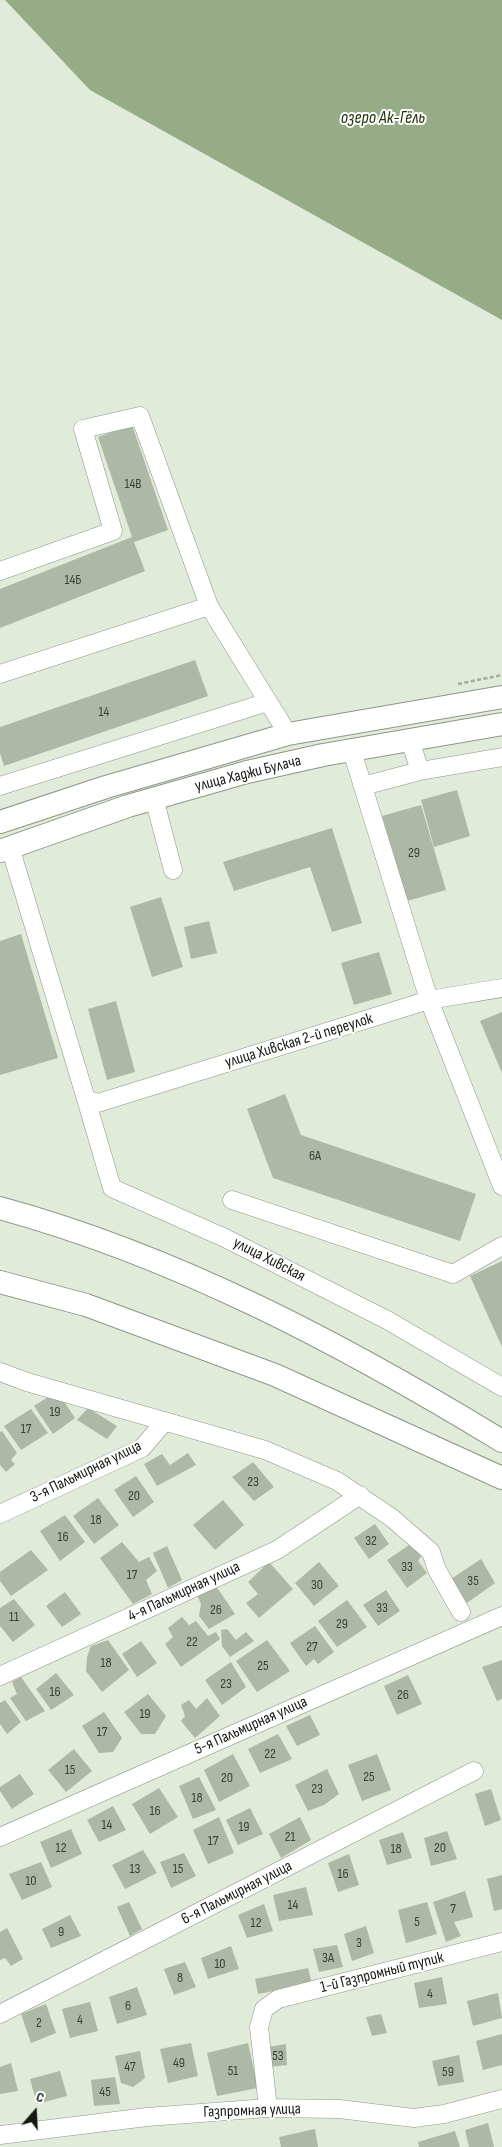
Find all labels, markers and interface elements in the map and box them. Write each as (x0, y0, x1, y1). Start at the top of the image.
water label: озеро Ак-Гёль (341, 107, 425, 129)
house number: 14В (125, 476, 141, 492)
house number: 14Б (65, 572, 81, 588)
house number: 14 (99, 704, 109, 720)
street label: улица Хаджи Булача (193, 752, 303, 796)
house number: 29 (408, 845, 420, 861)
street label: улица Хивская 2-й переулок (223, 1009, 375, 1073)
house number: 6А (309, 1148, 321, 1164)
street label: улица Хивская (230, 1234, 308, 1286)
house number: 19 (49, 1404, 61, 1420)
house number: 17 (21, 1421, 31, 1437)
street label: 3-я Пальмирная улица (27, 1437, 145, 1507)
house number: 23 (247, 1474, 259, 1490)
house number: 20 (128, 1488, 140, 1504)
house number: 18 (90, 1512, 102, 1528)
house number: 16 (57, 1529, 69, 1545)
house number: 32 (365, 1533, 377, 1549)
street label: 4-я Пальмирная улица (125, 1558, 243, 1626)
house number: 33 (401, 1559, 413, 1575)
house number: 17 (127, 1567, 137, 1583)
house number: 35 (467, 1573, 479, 1589)
house number: 30 (311, 1577, 323, 1593)
house number: 33 (376, 1600, 388, 1616)
house number: 26 (210, 1602, 222, 1618)
house number: 11 (9, 1609, 19, 1625)
house number: 29 (336, 1616, 348, 1632)
house number: 22 (186, 1634, 198, 1650)
house number: 27 (306, 1639, 318, 1655)
house number: 18 (100, 1655, 112, 1671)
house number: 25 (257, 1658, 269, 1674)
house number: 23 (220, 1676, 232, 1692)
house number: 16 (49, 1684, 61, 1700)
house number: 26 (397, 1687, 409, 1703)
street label: 5-я Пальмирная улица (192, 1693, 310, 1759)
house number: 19 (139, 1706, 151, 1722)
house number: 17 (97, 1724, 107, 1740)
house number: 22 (264, 1746, 276, 1762)
house number: 15 (65, 1762, 75, 1778)
house number: 25 (363, 1769, 375, 1785)
house number: 20 (221, 1770, 233, 1786)
house number: 23 (311, 1781, 323, 1797)
house number: 18 (191, 1790, 203, 1806)
house number: 16 (149, 1803, 161, 1819)
house number: 14 (102, 1817, 112, 1833)
house number: 19 (238, 1819, 250, 1835)
house number: 21 (285, 1829, 295, 1845)
house number: 17 (208, 1833, 218, 1849)
house number: 12 (56, 1840, 66, 1856)
house number: 20 (434, 1840, 446, 1856)
house number: 18 (390, 1841, 402, 1857)
street label: 6-я Пальмирная улица (178, 1857, 296, 1929)
house number: 13 (130, 1861, 140, 1877)
house number: 15 (173, 1861, 183, 1877)
house number: 16 (337, 1866, 349, 1882)
house number: 10 (25, 1873, 37, 1889)
house number: 14 (288, 1897, 298, 1913)
house number: 7 (450, 1901, 456, 1917)
house number: 5 (414, 1914, 420, 1930)
house number: 12 (251, 1915, 261, 1931)
house number: 9 (58, 1924, 64, 1940)
house number: 3 (356, 1935, 362, 1951)
street label: 1-й Газпромный тупик (318, 1948, 446, 1998)
house number: 3А (322, 1950, 334, 1966)
house number: 10 (214, 1956, 226, 1972)
house number: 8 (177, 1970, 183, 1986)
house number: 4 (427, 1986, 433, 2002)
house number: 6 (125, 1998, 131, 2014)
house number: 4 (77, 2012, 83, 2028)
house number: 2 (36, 2015, 42, 2031)
house number: 53 (272, 2048, 284, 2064)
house number: 49 (173, 2055, 185, 2071)
house number: 47 (124, 2059, 136, 2075)
house number: 51 (228, 2063, 238, 2079)
house number: 59 (442, 2064, 454, 2080)
house number: 45 (99, 2084, 111, 2100)
north arrow (10, 2087, 60, 2137)
text: С (34, 2088, 46, 2107)
street label: Газпромная улица (203, 2100, 301, 2122)

